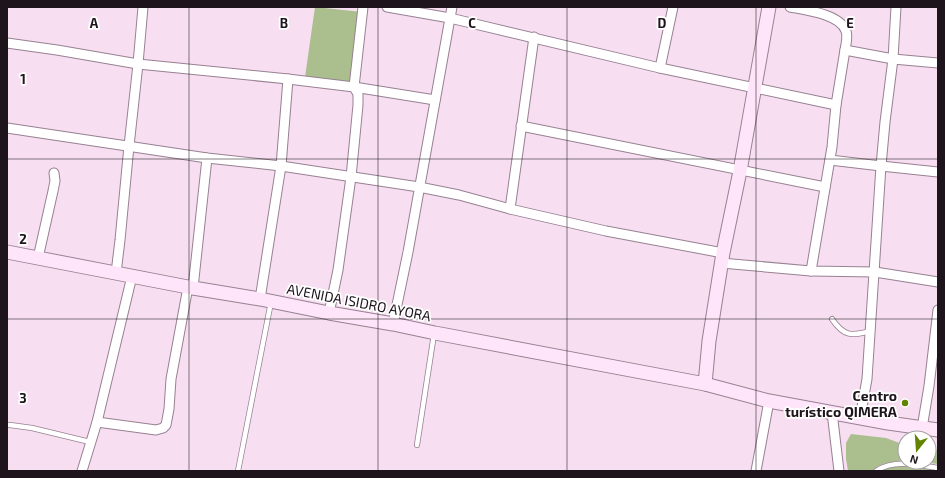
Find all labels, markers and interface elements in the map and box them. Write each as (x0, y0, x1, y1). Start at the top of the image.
text: A (90, 15, 99, 31)
text: B (280, 15, 288, 31)
text: C (468, 15, 476, 31)
text: D (658, 15, 667, 31)
text: E (846, 15, 854, 31)
text: 1 (20, 71, 26, 87)
text: 2 (19, 231, 27, 247)
street label: AVENIDA ISIDRO AYORA (285, 280, 433, 324)
place label: Centro turístico QIMERA (785, 387, 898, 421)
text: 3 (19, 390, 27, 406)
marker: Centro turístico QIMERA (900, 398, 910, 408)
north arrow (897, 430, 937, 470)
text: N (908, 453, 920, 467)

